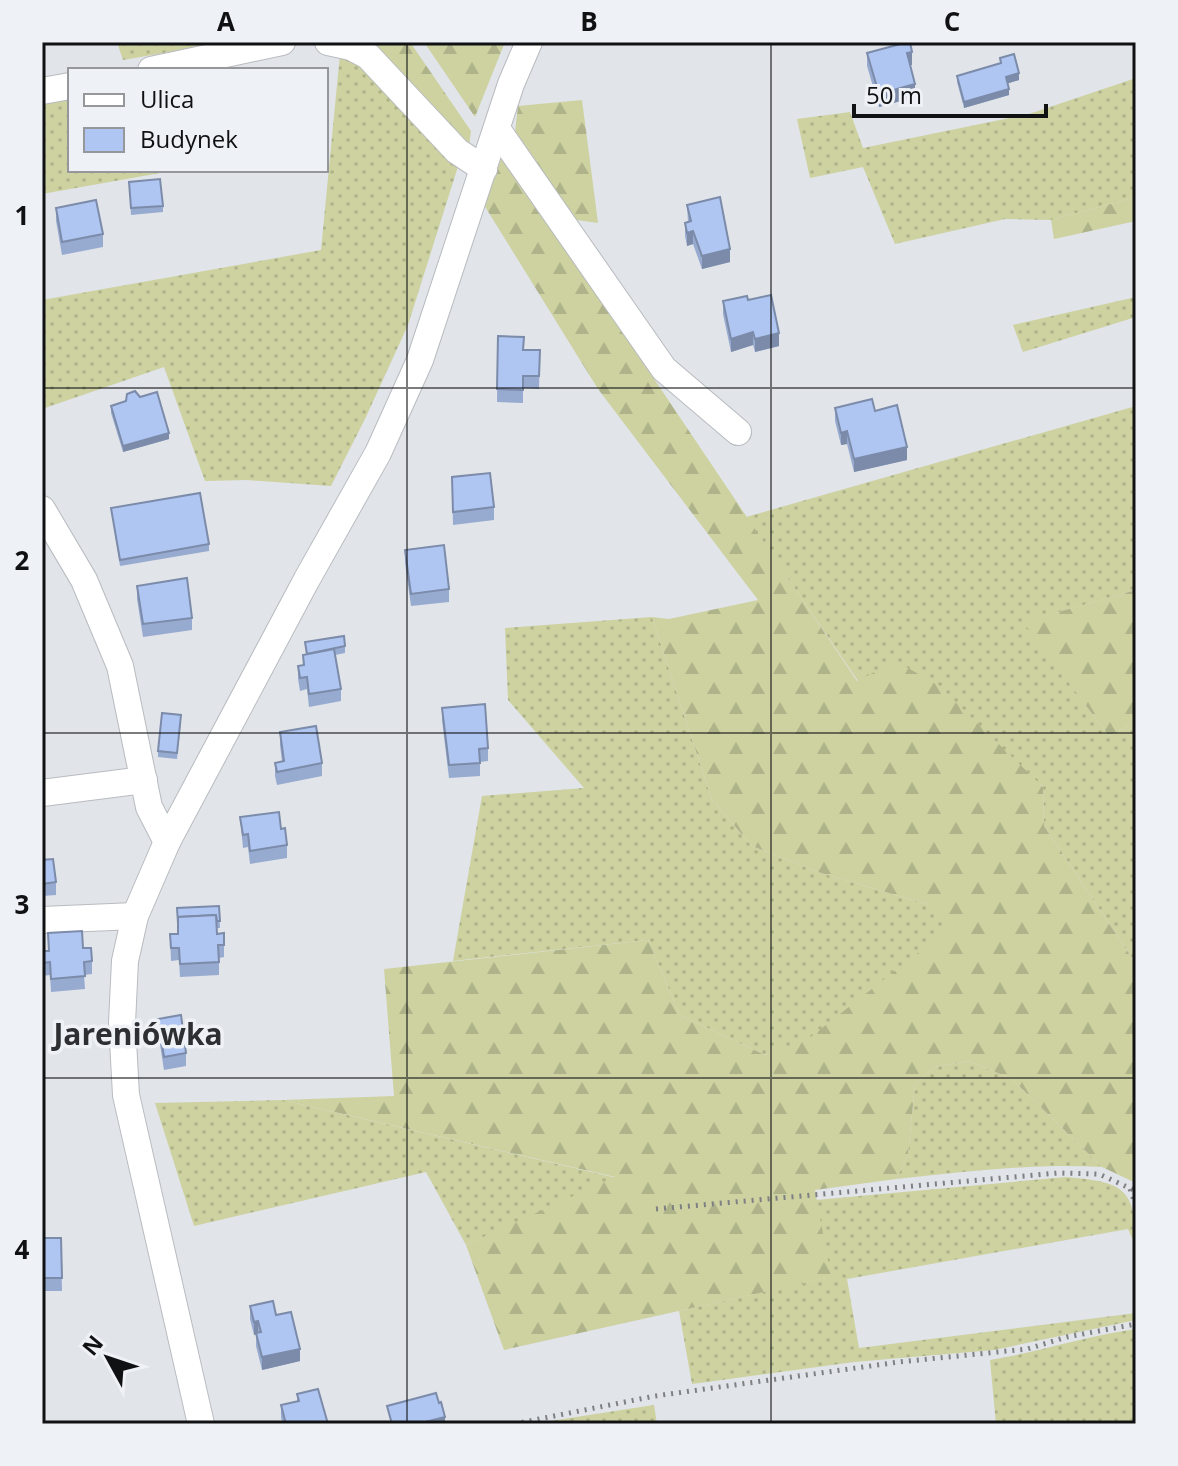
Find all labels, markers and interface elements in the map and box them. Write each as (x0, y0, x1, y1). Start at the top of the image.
text: A (217, 3, 235, 39)
text: B (580, 3, 598, 39)
text: C (944, 3, 960, 39)
legend (68, 68, 328, 172)
scale bar (854, 68, 1046, 118)
text: 50 m (866, 78, 922, 111)
text: Ulica (140, 82, 194, 115)
text: Budynek (140, 122, 238, 155)
text: 1 (15, 197, 29, 233)
text: 2 (15, 542, 30, 578)
text: 3 (15, 886, 29, 922)
district label: Jareniówka (50, 1013, 223, 1054)
text: 4 (15, 1231, 30, 1267)
north arrow (68, 1318, 148, 1398)
text: N (75, 1328, 109, 1361)

